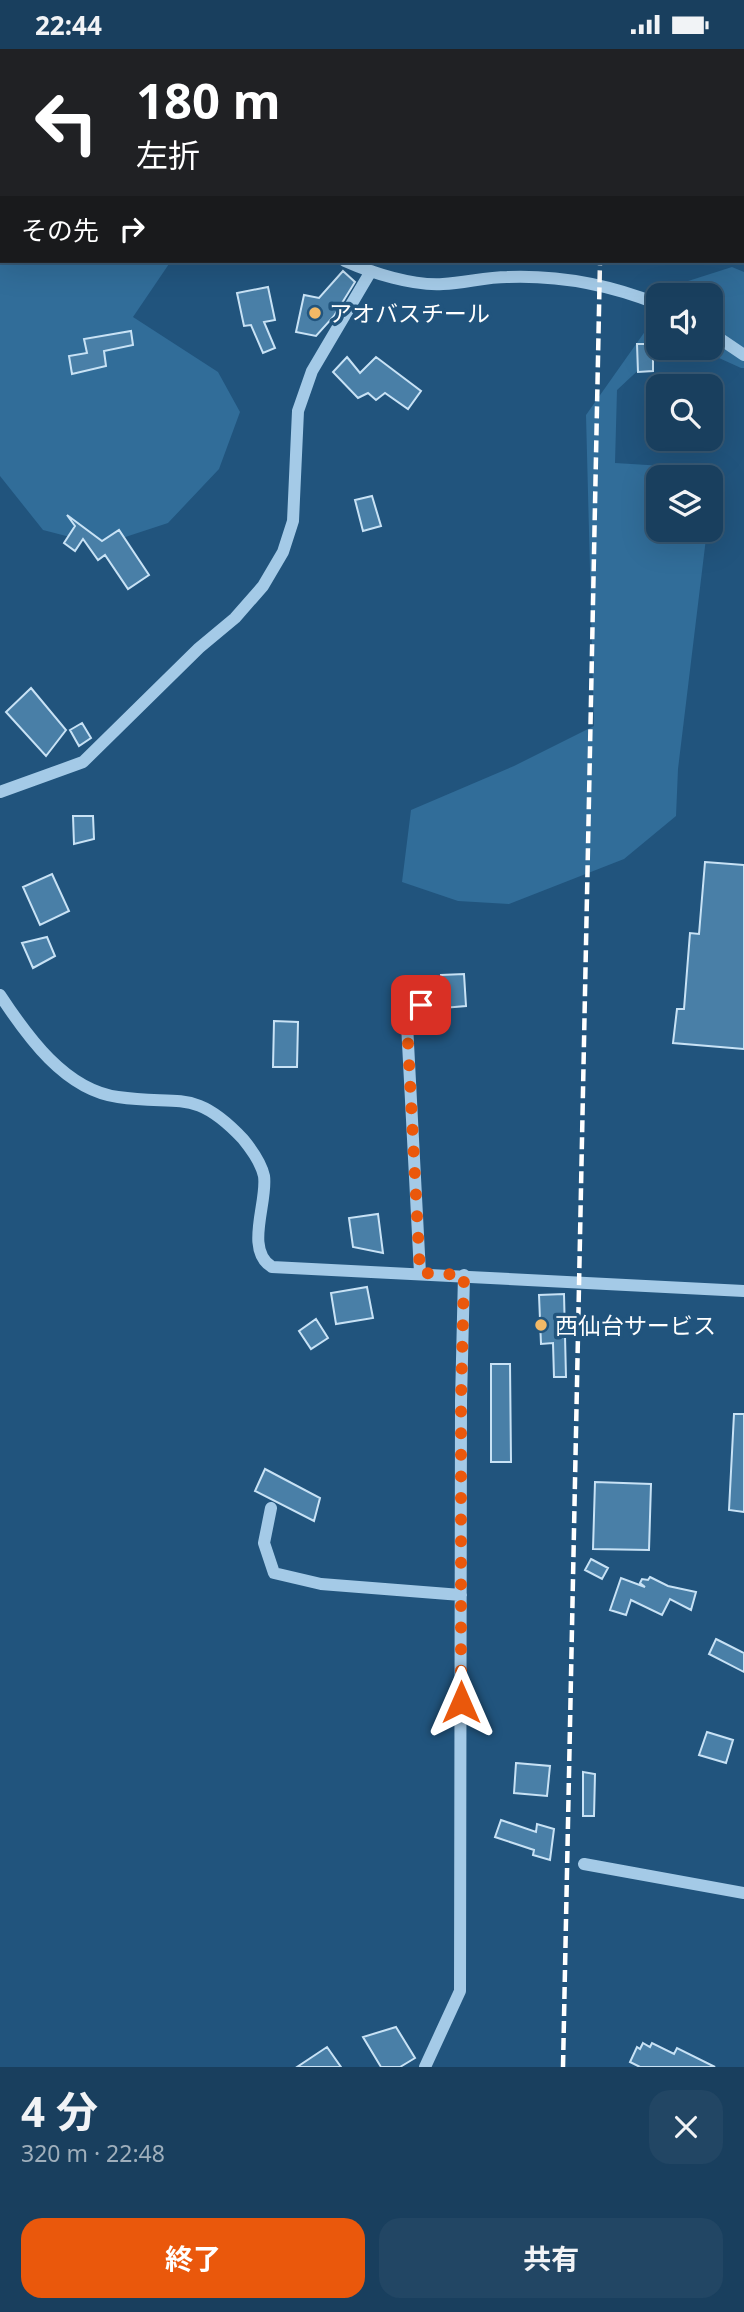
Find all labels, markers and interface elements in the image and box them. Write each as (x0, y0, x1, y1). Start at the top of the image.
text: 22:44 (35, 7, 102, 43)
text: 180 m (136, 67, 281, 133)
icon: left (21, 77, 112, 168)
text: 左折 (136, 133, 200, 176)
icon: right (113, 210, 151, 248)
text: その先 (21, 212, 99, 248)
map controls (646, 283, 723, 542)
button: sound (646, 283, 723, 360)
place label: アオバスチール (329, 297, 490, 329)
marker: アオバスチール (307, 305, 323, 321)
button: search (646, 374, 723, 451)
button: layers (646, 465, 723, 542)
pin (391, 975, 451, 1035)
icon: arrive (402, 986, 440, 1024)
place label: 西仙台サービス (555, 1309, 716, 1341)
marker: 西仙台サービス (533, 1317, 549, 1333)
position arrow (424, 1665, 498, 1739)
text: 4 分 (21, 2082, 98, 2139)
button: close (649, 2090, 723, 2164)
text: 320 m · 22:48 (21, 2137, 165, 2169)
button: 終了 (21, 2218, 365, 2298)
button: 共有 (379, 2218, 723, 2298)

